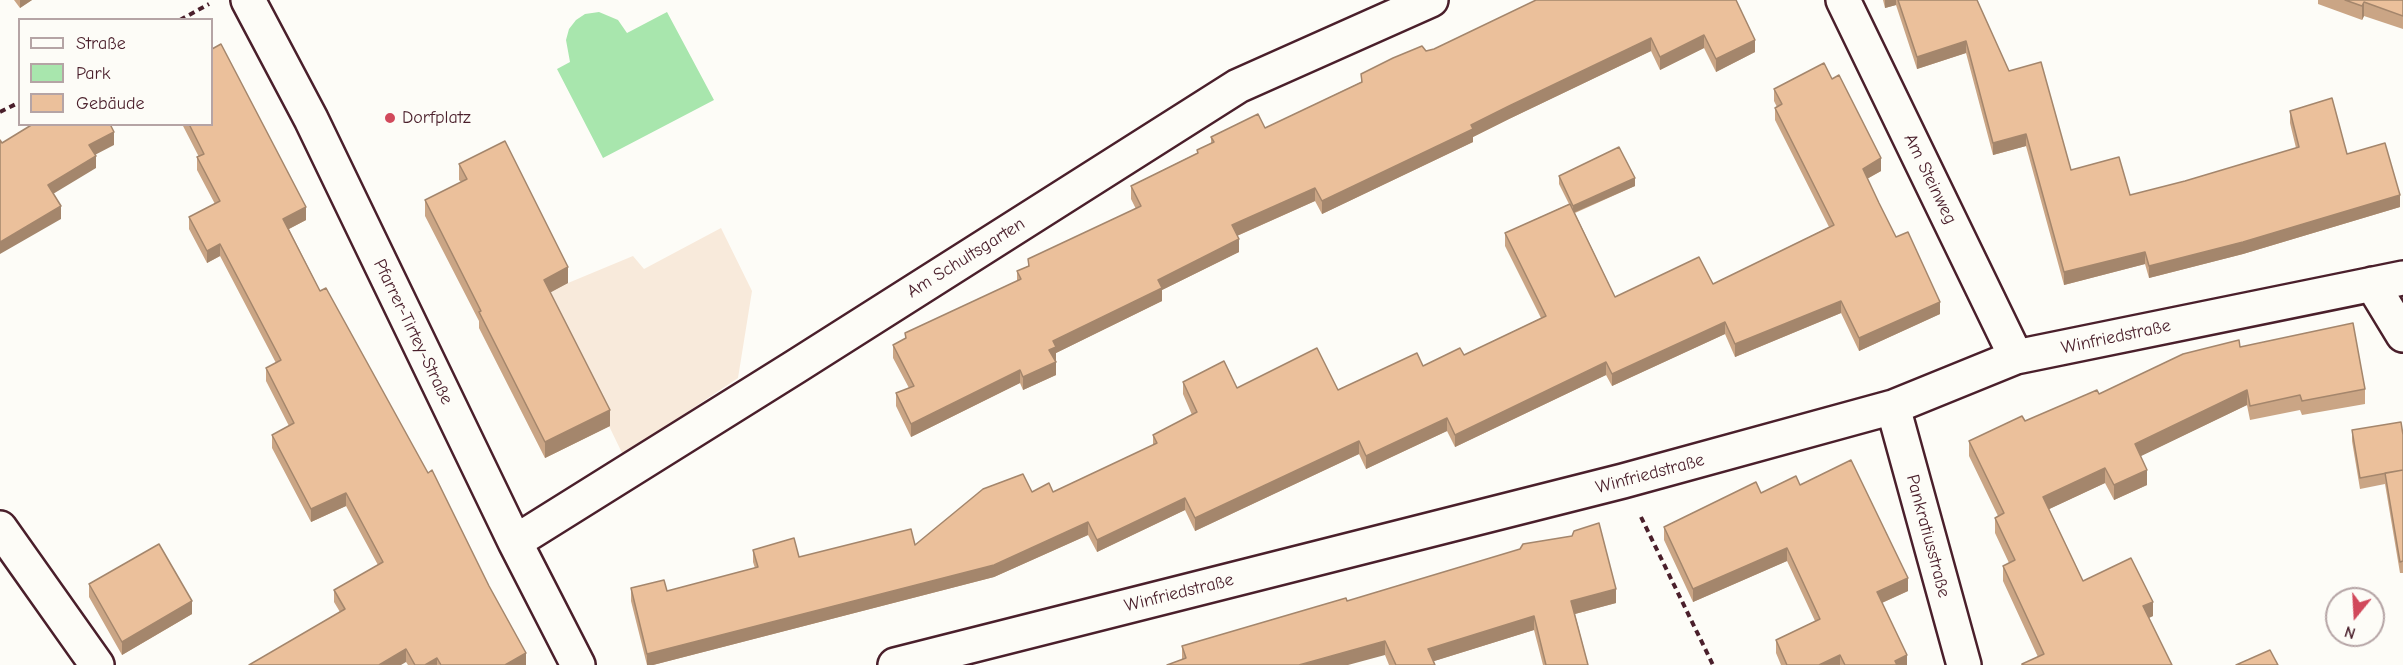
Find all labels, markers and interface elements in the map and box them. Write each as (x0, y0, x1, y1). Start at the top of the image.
legend (18, 18, 213, 126)
text: Straße (76, 33, 126, 54)
text: Park (76, 63, 110, 84)
text: Gebäude (76, 93, 145, 114)
place label: Dorfplatz (402, 107, 471, 129)
marker: Dorfplatz (383, 111, 397, 125)
street label: Am Steinweg (1899, 130, 1961, 228)
street label: Am Schultsgarten (903, 213, 1029, 303)
street label: Pfarrer-Tirtey-Straße (368, 256, 458, 408)
street label: Winfriedstraße (2059, 315, 2173, 359)
street label: Winfriedstraße (1593, 449, 1707, 499)
street label: Pankratiusstraße (1901, 472, 1955, 600)
street label: Winfriedstraße (1122, 569, 1236, 617)
north arrow (2325, 587, 2385, 647)
text: N (2342, 622, 2358, 642)

